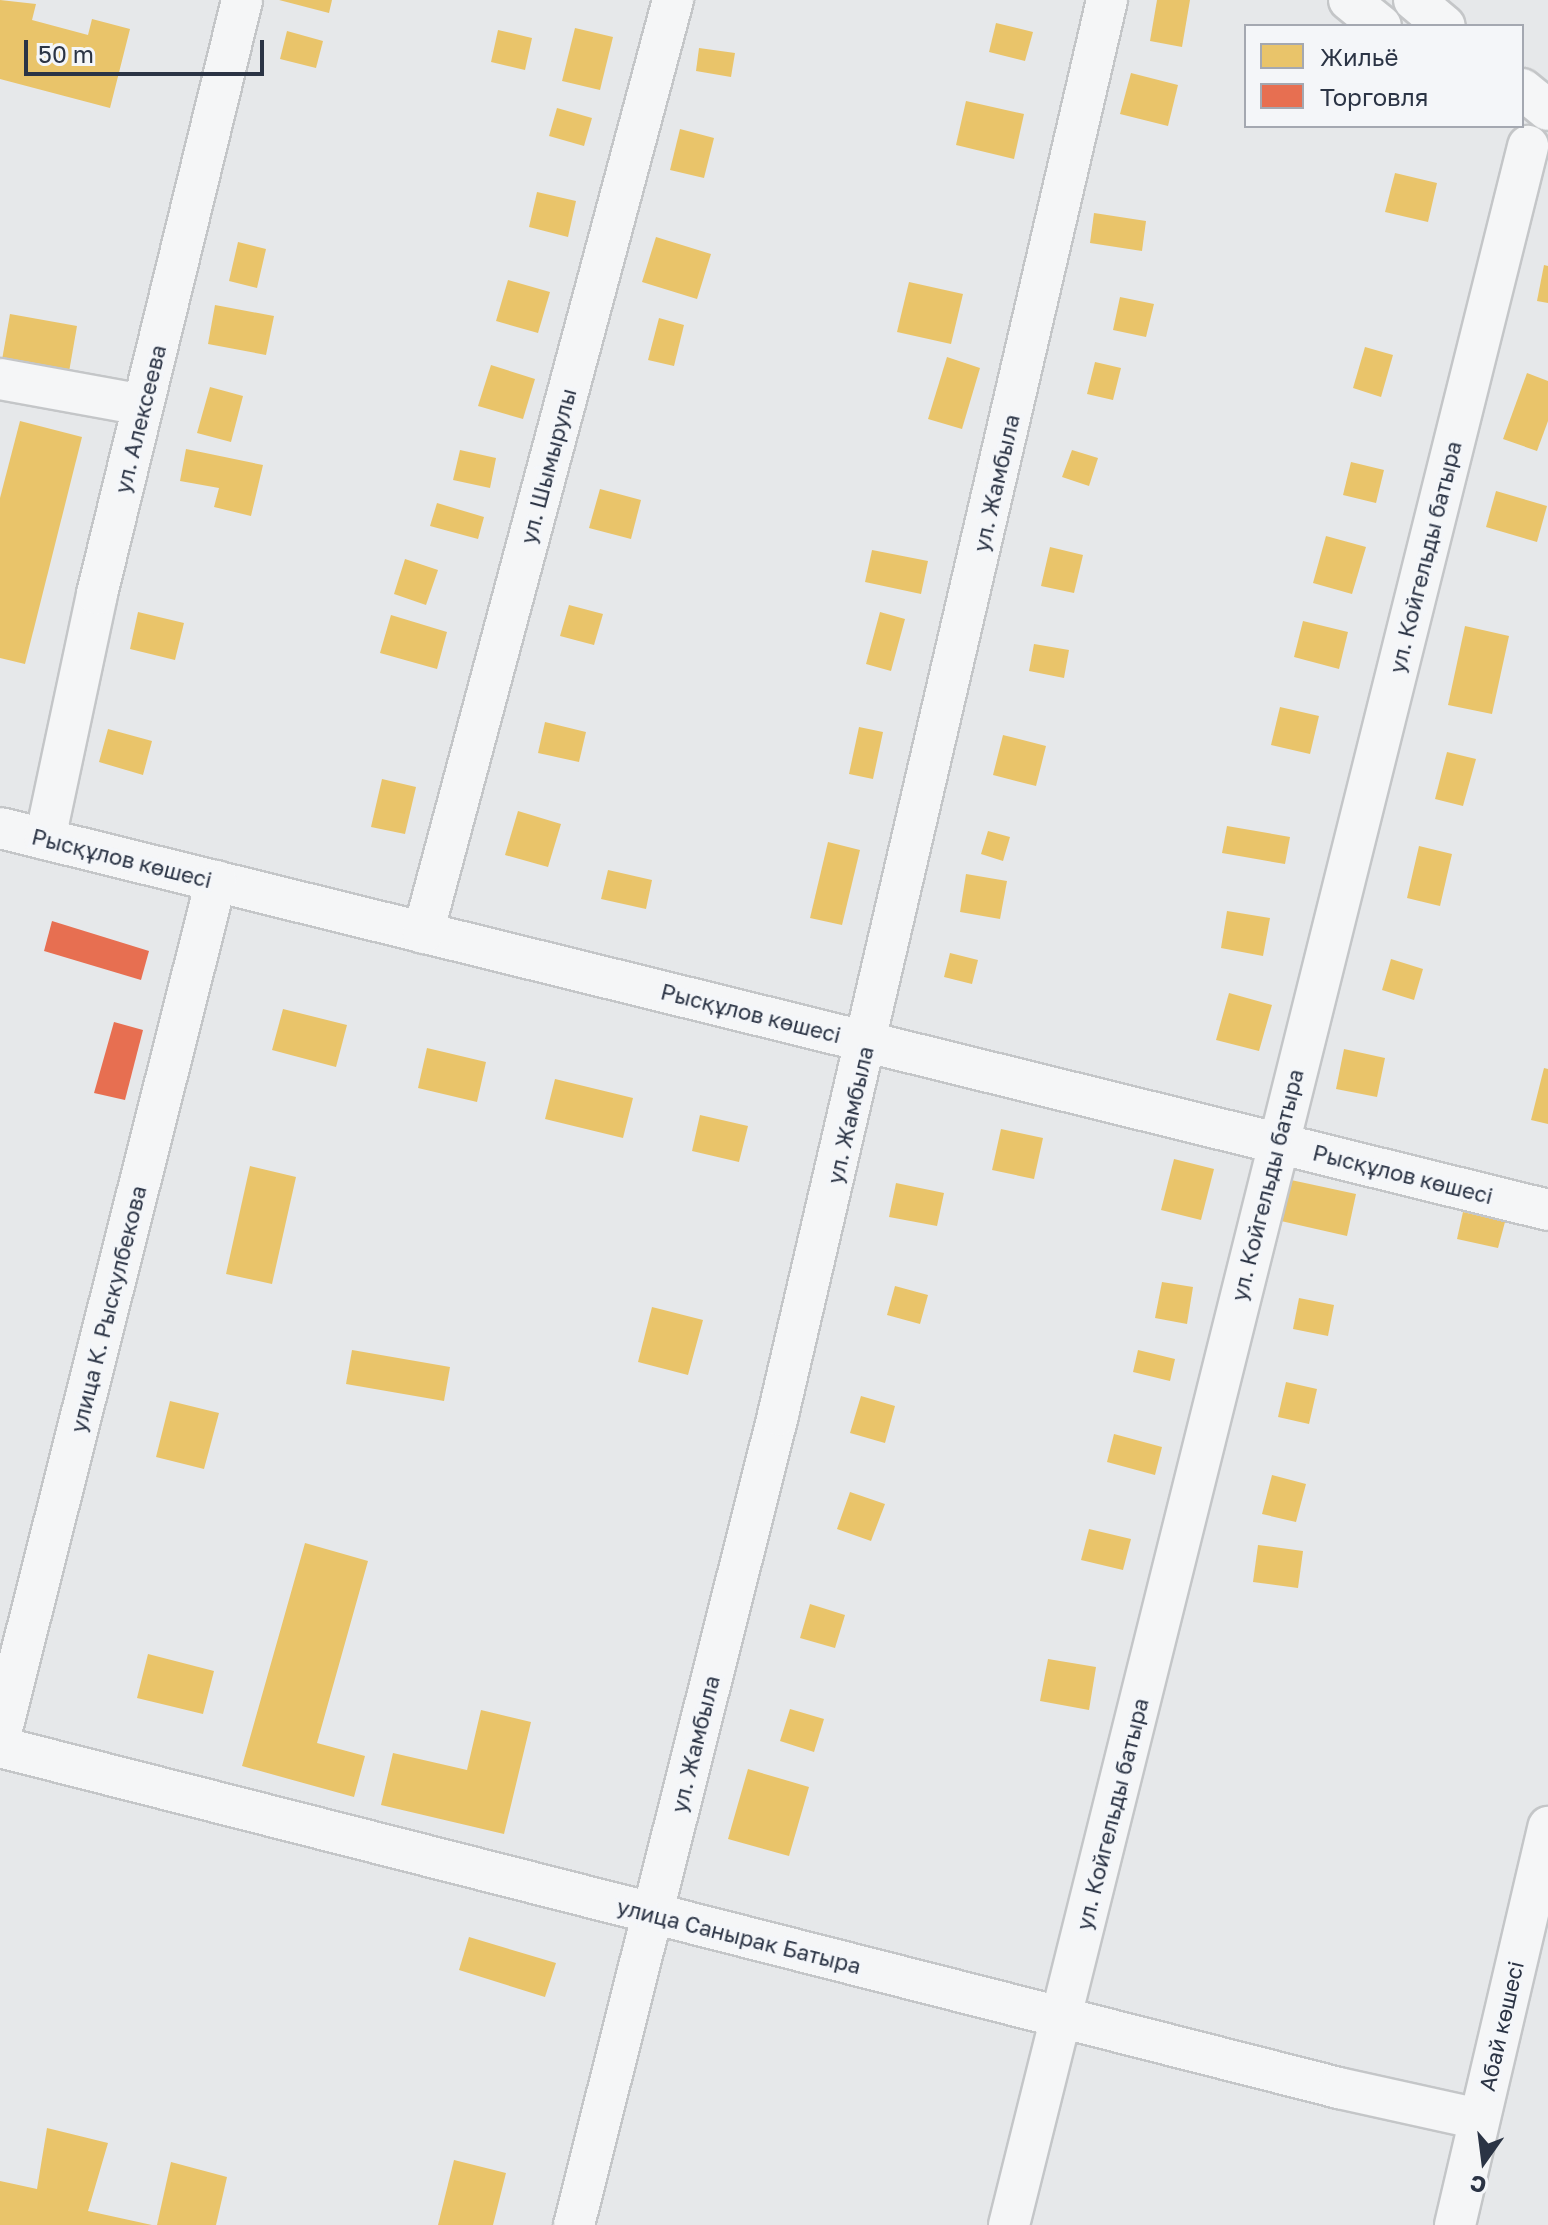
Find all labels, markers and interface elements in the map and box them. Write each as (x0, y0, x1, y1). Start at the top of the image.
scale bar (28, 24, 268, 74)
legend (1244, 24, 1524, 128)
text: 50 m (38, 39, 94, 68)
text: Жильё (1320, 42, 1398, 71)
text: Торговля (1320, 82, 1428, 111)
street label: ул. Алексеева (109, 342, 171, 496)
street label: ул. Шымырулы (515, 385, 581, 547)
street label: ул. Жамбыла (967, 412, 1025, 554)
street label: ул. Койгельды батыра (1383, 438, 1467, 676)
street label: Рысқұлов көшесі (29, 823, 215, 893)
street label: Рысқұлов көшесі (658, 978, 844, 1048)
street label: ул. Жамбыла (821, 1044, 879, 1186)
street label: ул. Койгельды батыра (1225, 1066, 1309, 1304)
street label: Рысқұлов көшесі (1310, 1139, 1496, 1209)
street label: улица К. Рыскулбекова (65, 1183, 151, 1435)
street label: ул. Жамбыла (665, 1673, 725, 1815)
street label: ул. Койгельды батыра (1070, 1695, 1154, 1933)
street label: улица Санырак Батыра (614, 1893, 864, 1979)
street label: Абай көшесі (1473, 1958, 1529, 2094)
north arrow (1444, 2121, 1524, 2201)
text: С (1467, 2170, 1489, 2200)

